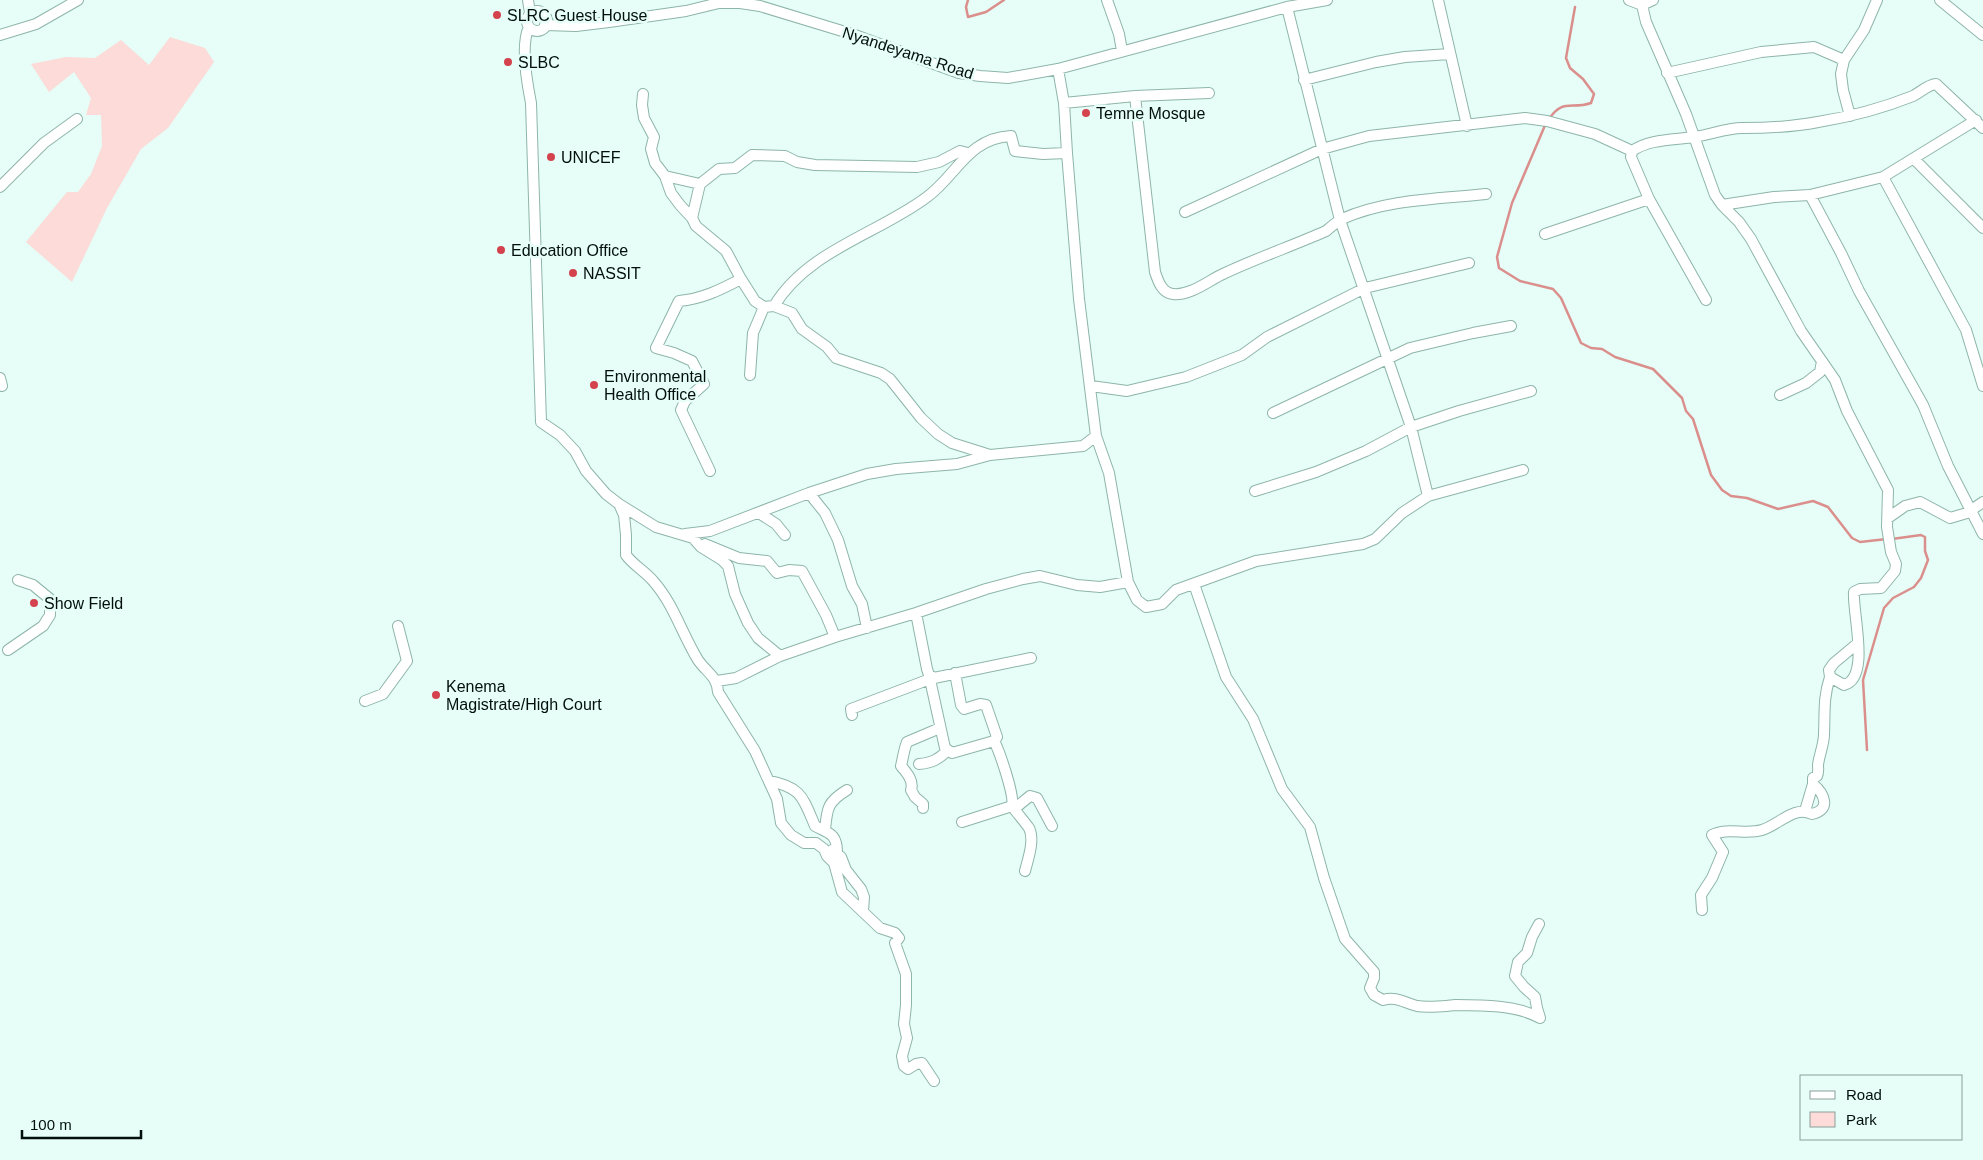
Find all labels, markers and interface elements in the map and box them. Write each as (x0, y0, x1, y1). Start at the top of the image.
place label: SLRC Guest House (507, 7, 648, 24)
marker: SLRC Guest House (491, 9, 503, 21)
street label: Nyandeyama Road (840, 24, 976, 82)
place label: SLBC (518, 54, 560, 71)
marker: SLBC (502, 56, 514, 68)
place label: Temne Mosque (1096, 105, 1205, 122)
marker: Temne Mosque (1080, 107, 1092, 119)
place label: UNICEF (561, 149, 621, 166)
marker: UNICEF (545, 151, 557, 163)
place label: Education Office (511, 242, 628, 259)
marker: Education Office (495, 244, 507, 256)
place label: NASSIT (583, 265, 641, 282)
marker: NASSIT (567, 267, 579, 279)
place label: Environmental Health Office (604, 368, 706, 403)
marker: Environmental Health Office (588, 379, 600, 391)
place label: Show Field (44, 595, 123, 612)
marker: Show Field (28, 597, 40, 609)
place label: Kenema Magistrate/High Court (446, 678, 602, 713)
marker: Kenema Magistrate/High Court (430, 689, 442, 701)
legend (1800, 1075, 1963, 1140)
text: Road (1846, 1086, 1882, 1103)
scale bar (22, 1108, 141, 1140)
text: Park (1846, 1111, 1877, 1128)
text: 100 m (30, 1116, 72, 1133)

